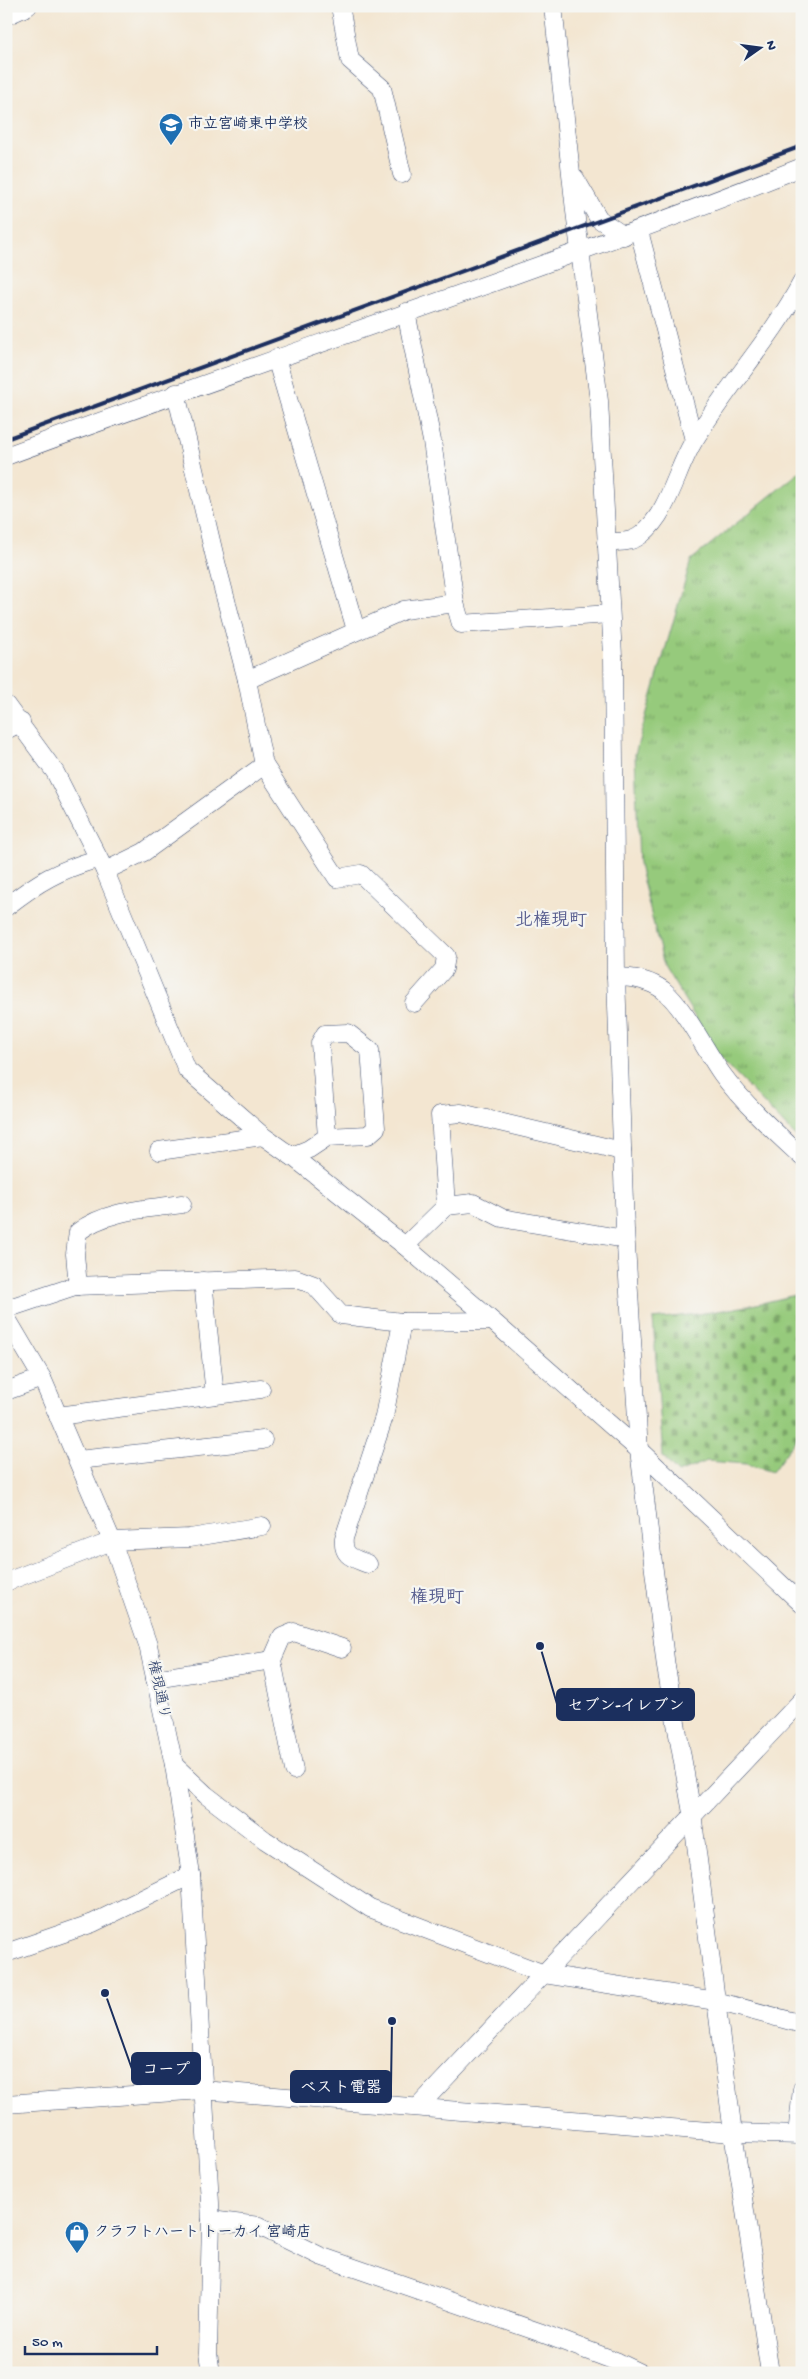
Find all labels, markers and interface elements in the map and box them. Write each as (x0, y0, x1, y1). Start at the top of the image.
north arrow (736, 22, 786, 72)
text: N (761, 39, 780, 52)
school or university icon: 市立宮崎東中学校 (158, 112, 184, 146)
place label: 市立宮崎東中学校 (188, 115, 308, 134)
district label: 北権現町 (515, 910, 587, 932)
district label: 権現町 (410, 1587, 464, 1609)
street label: 権現通り (143, 1659, 174, 1721)
callout: セブン-イレブン (557, 1689, 694, 1720)
text: セブン-イレブン (567, 1697, 685, 1717)
callout: コープ (132, 2053, 200, 2084)
text: コープ (142, 2061, 190, 2081)
callout: ベスト電器 (291, 2071, 391, 2102)
text: ベスト電器 (300, 2079, 382, 2099)
shop icon: クラフトハート トーカイ 宮崎店 (64, 2220, 90, 2254)
place label: クラフトハート トーカイ 宮崎店 (94, 2223, 311, 2242)
scale bar (25, 2324, 158, 2356)
text: 50 m (32, 2334, 63, 2352)

